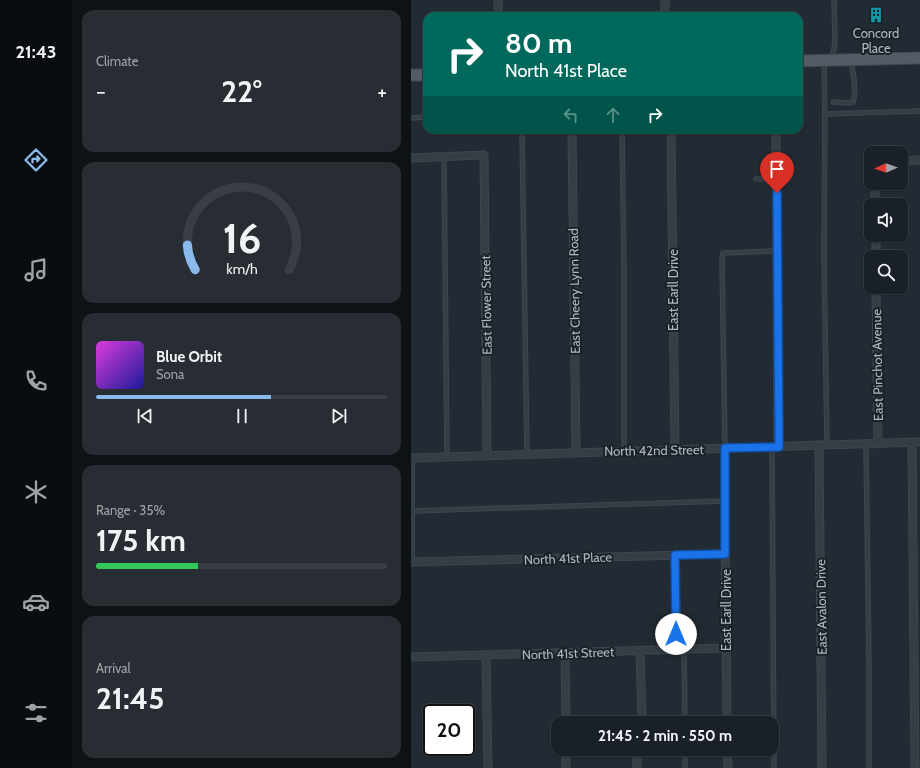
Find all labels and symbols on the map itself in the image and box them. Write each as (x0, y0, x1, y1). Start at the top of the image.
building icon: Concord Place (867, 6, 885, 24)
place label: Concord Place (853, 25, 899, 56)
north arrow (864, 146, 908, 190)
pin (760, 152, 794, 193)
street label: East Cheery Lynn Road (565, 228, 583, 354)
street label: East Earll Drive (665, 249, 681, 331)
street label: East Flower Street (477, 255, 495, 355)
street label: East Pinchot Avenue (868, 309, 886, 421)
street label: North 42nd Street (604, 441, 705, 459)
street label: North 41st Place (524, 548, 613, 568)
street label: East Avalon Drive (812, 559, 830, 655)
street label: East Earll Drive (718, 569, 734, 651)
position arrow (655, 613, 697, 655)
street label: North 41st Street (522, 643, 615, 663)
speed limit sign: 20 (423, 704, 475, 756)

